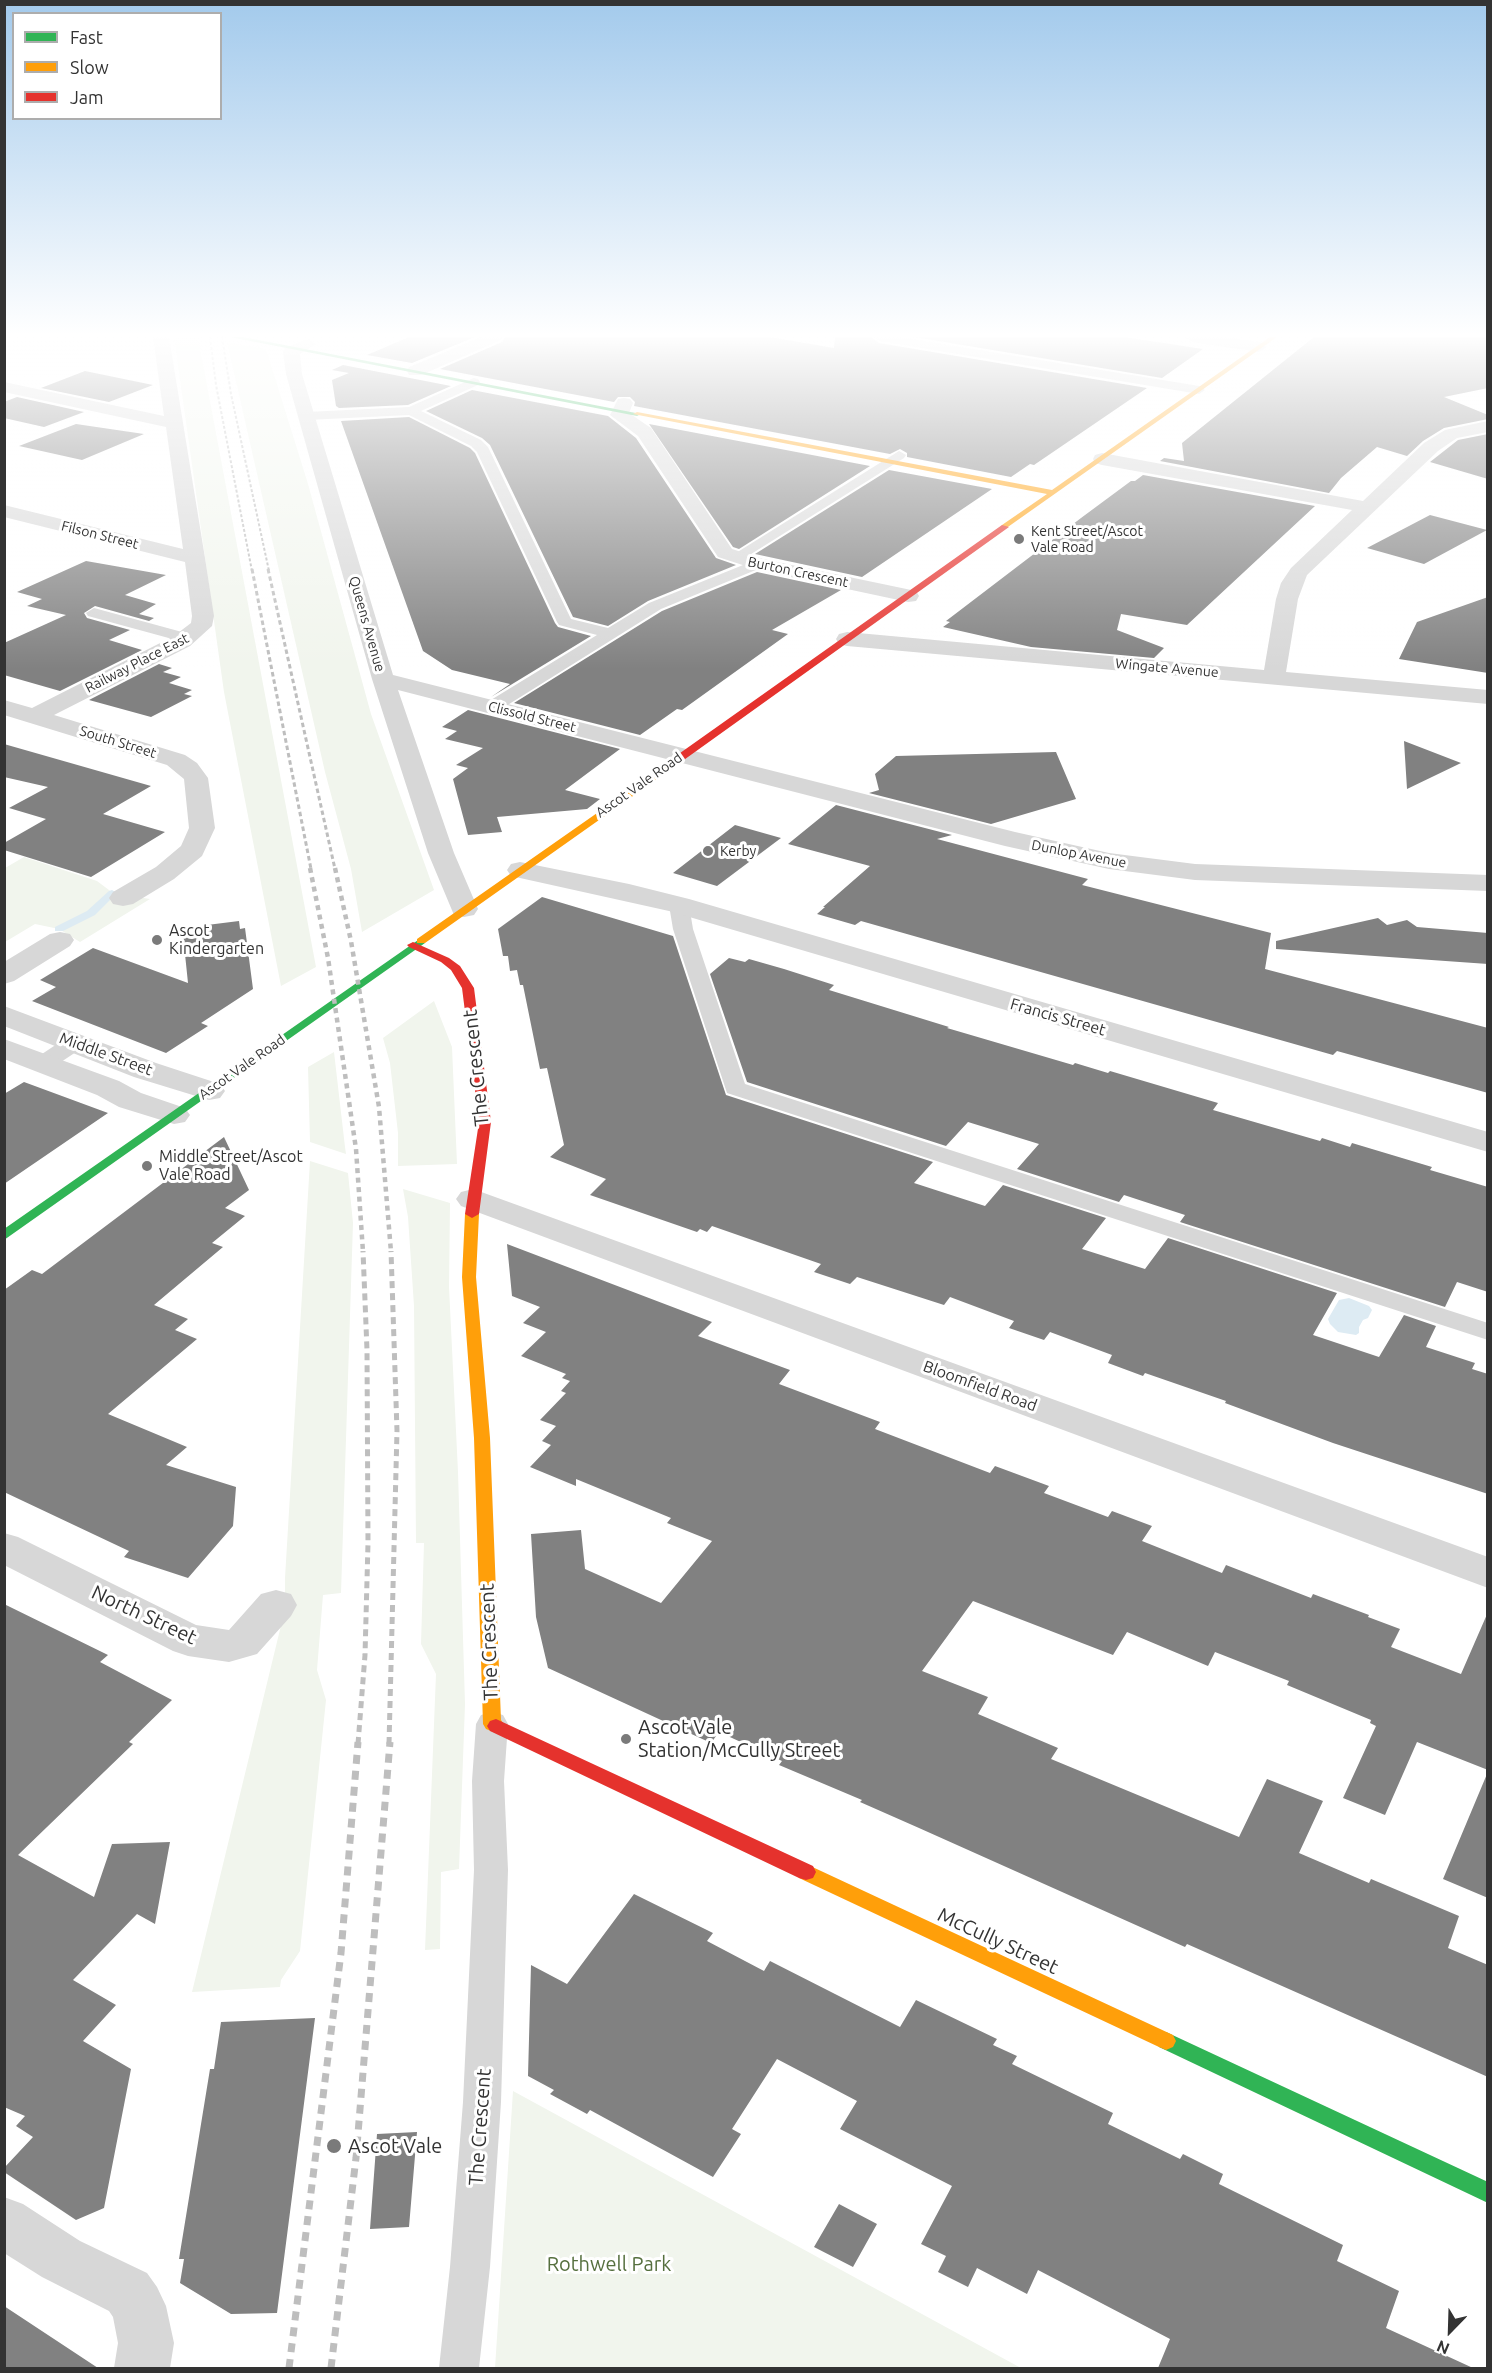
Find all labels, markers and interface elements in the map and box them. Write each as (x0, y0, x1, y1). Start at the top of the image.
legend (12, 12, 222, 120)
text: Fast (70, 27, 103, 47)
text: Slow (70, 57, 109, 77)
text: Jam (70, 87, 104, 107)
street label: Filson Street (60, 517, 140, 553)
place label: Kent Street/Ascot Vale Road (1031, 523, 1143, 556)
marker: Kent Street/Ascot Vale Road (1012, 532, 1026, 546)
street label: Burton Crescent (746, 553, 850, 591)
street label: Queens Avenue (345, 574, 389, 674)
street label: Railway Place East (82, 630, 192, 696)
street label: Wingate Avenue (1115, 655, 1219, 681)
street label: Clissold Street (486, 698, 578, 736)
street label: South Street (78, 722, 158, 762)
street label: Ascot Vale Road (593, 749, 685, 821)
street label: Dunlop Avenue (1030, 837, 1128, 871)
place label: Kerby (720, 843, 756, 859)
marker: Kerby (701, 844, 715, 858)
place label: Ascot Kindergarten (169, 921, 264, 959)
marker: Ascot Kindergarten (150, 933, 164, 947)
street label: Francis Street (1008, 994, 1108, 1040)
street label: The Crescent (458, 1008, 494, 1128)
street label: Middle Street (57, 1028, 155, 1080)
street label: Ascot Vale Road (196, 1031, 288, 1103)
place label: Middle Street/Ascot Vale Road (159, 1147, 303, 1185)
marker: Middle Street/Ascot Vale Road (140, 1159, 154, 1173)
street label: Bloomfield Road (920, 1356, 1040, 1416)
street label: North Street (88, 1580, 200, 1650)
street label: The Crescent (475, 1583, 503, 1701)
place label: Ascot Vale Station/McCully Street (638, 1715, 840, 1762)
marker: Ascot Vale Station/McCully Street (619, 1732, 633, 1746)
street label: McCully Street (934, 1903, 1062, 1979)
street label: The Crescent (464, 2068, 496, 2186)
place label: Ascot Vale (348, 2134, 442, 2158)
marker: Ascot Vale (325, 2137, 343, 2155)
park label: Rothwell Park (547, 2252, 671, 2276)
north arrow (1420, 2301, 1480, 2361)
text: N (1434, 2337, 1452, 2358)

